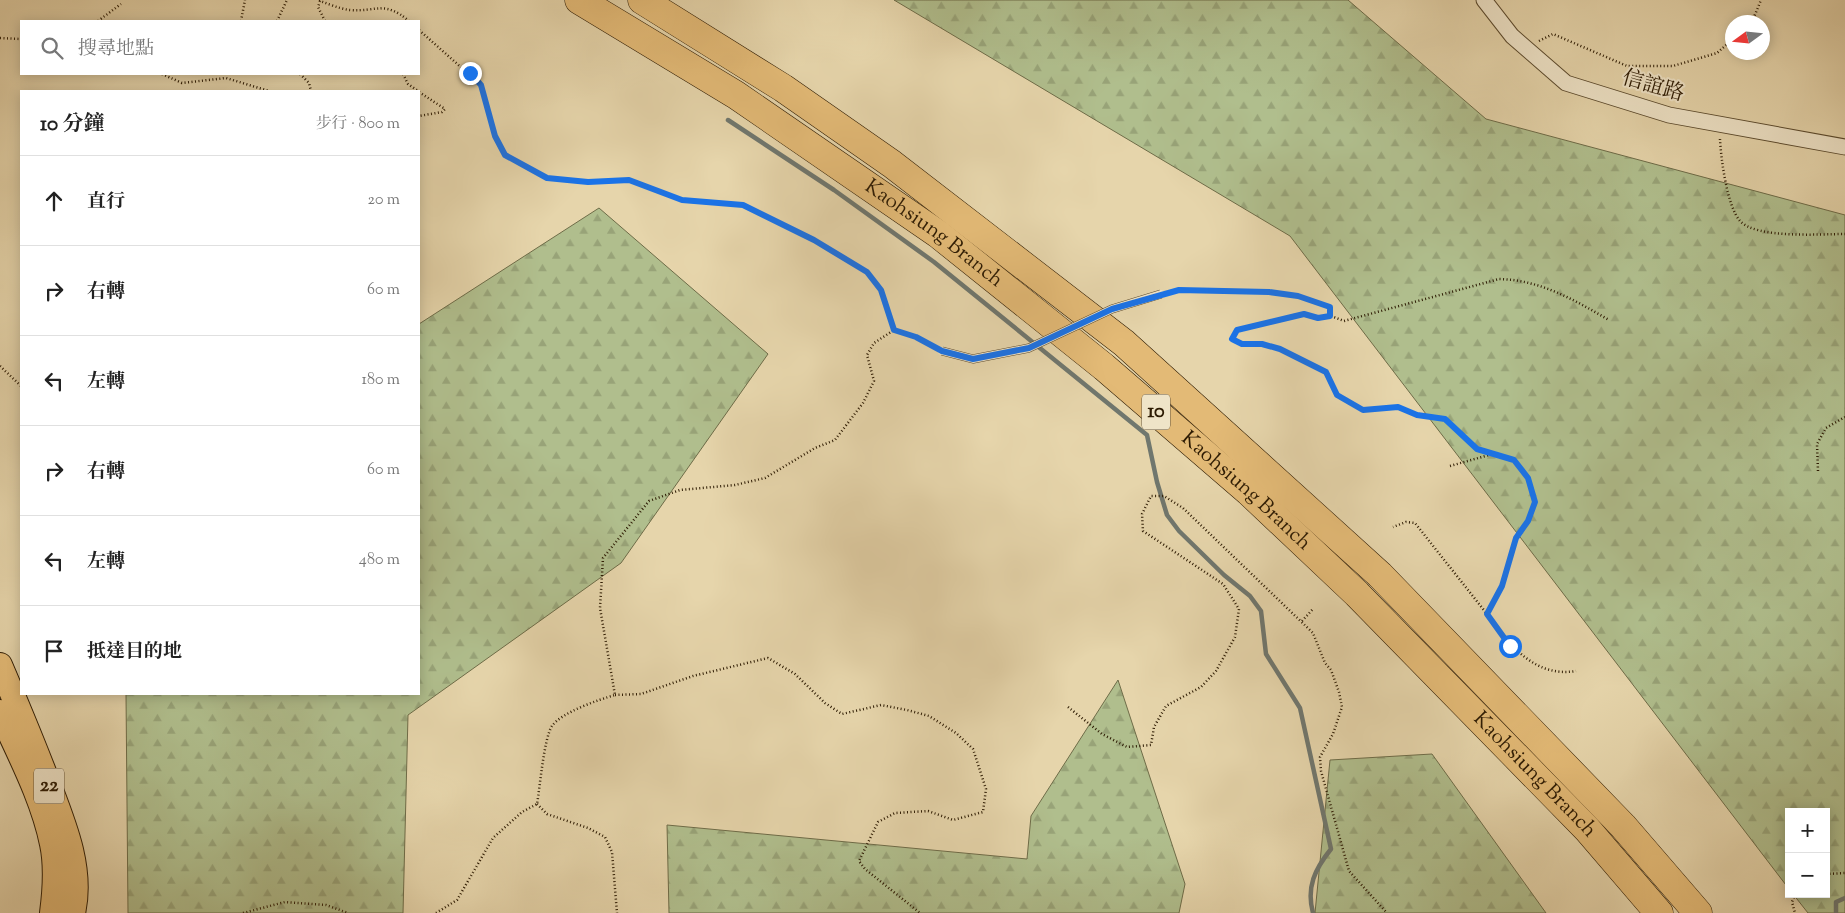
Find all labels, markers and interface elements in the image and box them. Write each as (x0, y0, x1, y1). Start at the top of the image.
north arrow (1725, 15, 1770, 60)
search box (20, 20, 420, 75)
icon: search (38, 34, 66, 62)
text: 搜尋地點 (78, 36, 154, 63)
route end (459, 62, 482, 85)
street label: 信誼路 (1619, 64, 1687, 110)
text: 10 分鐘 (40, 110, 105, 140)
text: 步行 · 800 m (316, 113, 400, 136)
street label: Kaohsiung Branch (858, 172, 1009, 295)
icon: ahead (40, 187, 68, 215)
text: 直行 (87, 189, 125, 216)
text: 20 m (367, 189, 400, 212)
icon: right (40, 277, 68, 305)
text: 右轉 (87, 279, 125, 306)
text: 60 m (367, 279, 400, 302)
icon: left (40, 367, 68, 395)
text: 左轉 (87, 369, 125, 396)
text: 180 m (361, 369, 400, 392)
road number: 10 (1142, 394, 1170, 430)
street label: Kaohsiung Branch (1174, 425, 1318, 558)
icon: right (40, 457, 68, 485)
text: 右轉 (87, 459, 125, 486)
text: 60 m (367, 459, 400, 482)
icon: left (40, 547, 68, 575)
text: 左轉 (87, 549, 125, 576)
text: 480 m (359, 549, 400, 572)
route start (1499, 635, 1522, 658)
icon: arrive (40, 637, 68, 665)
text: 抵達目的地 (87, 639, 182, 666)
street label: Kaohsiung Branch (1466, 705, 1604, 845)
road number: 22 (34, 768, 64, 804)
map controls (1785, 808, 1830, 898)
button: + (1785, 808, 1830, 853)
button: − (1785, 853, 1830, 898)

